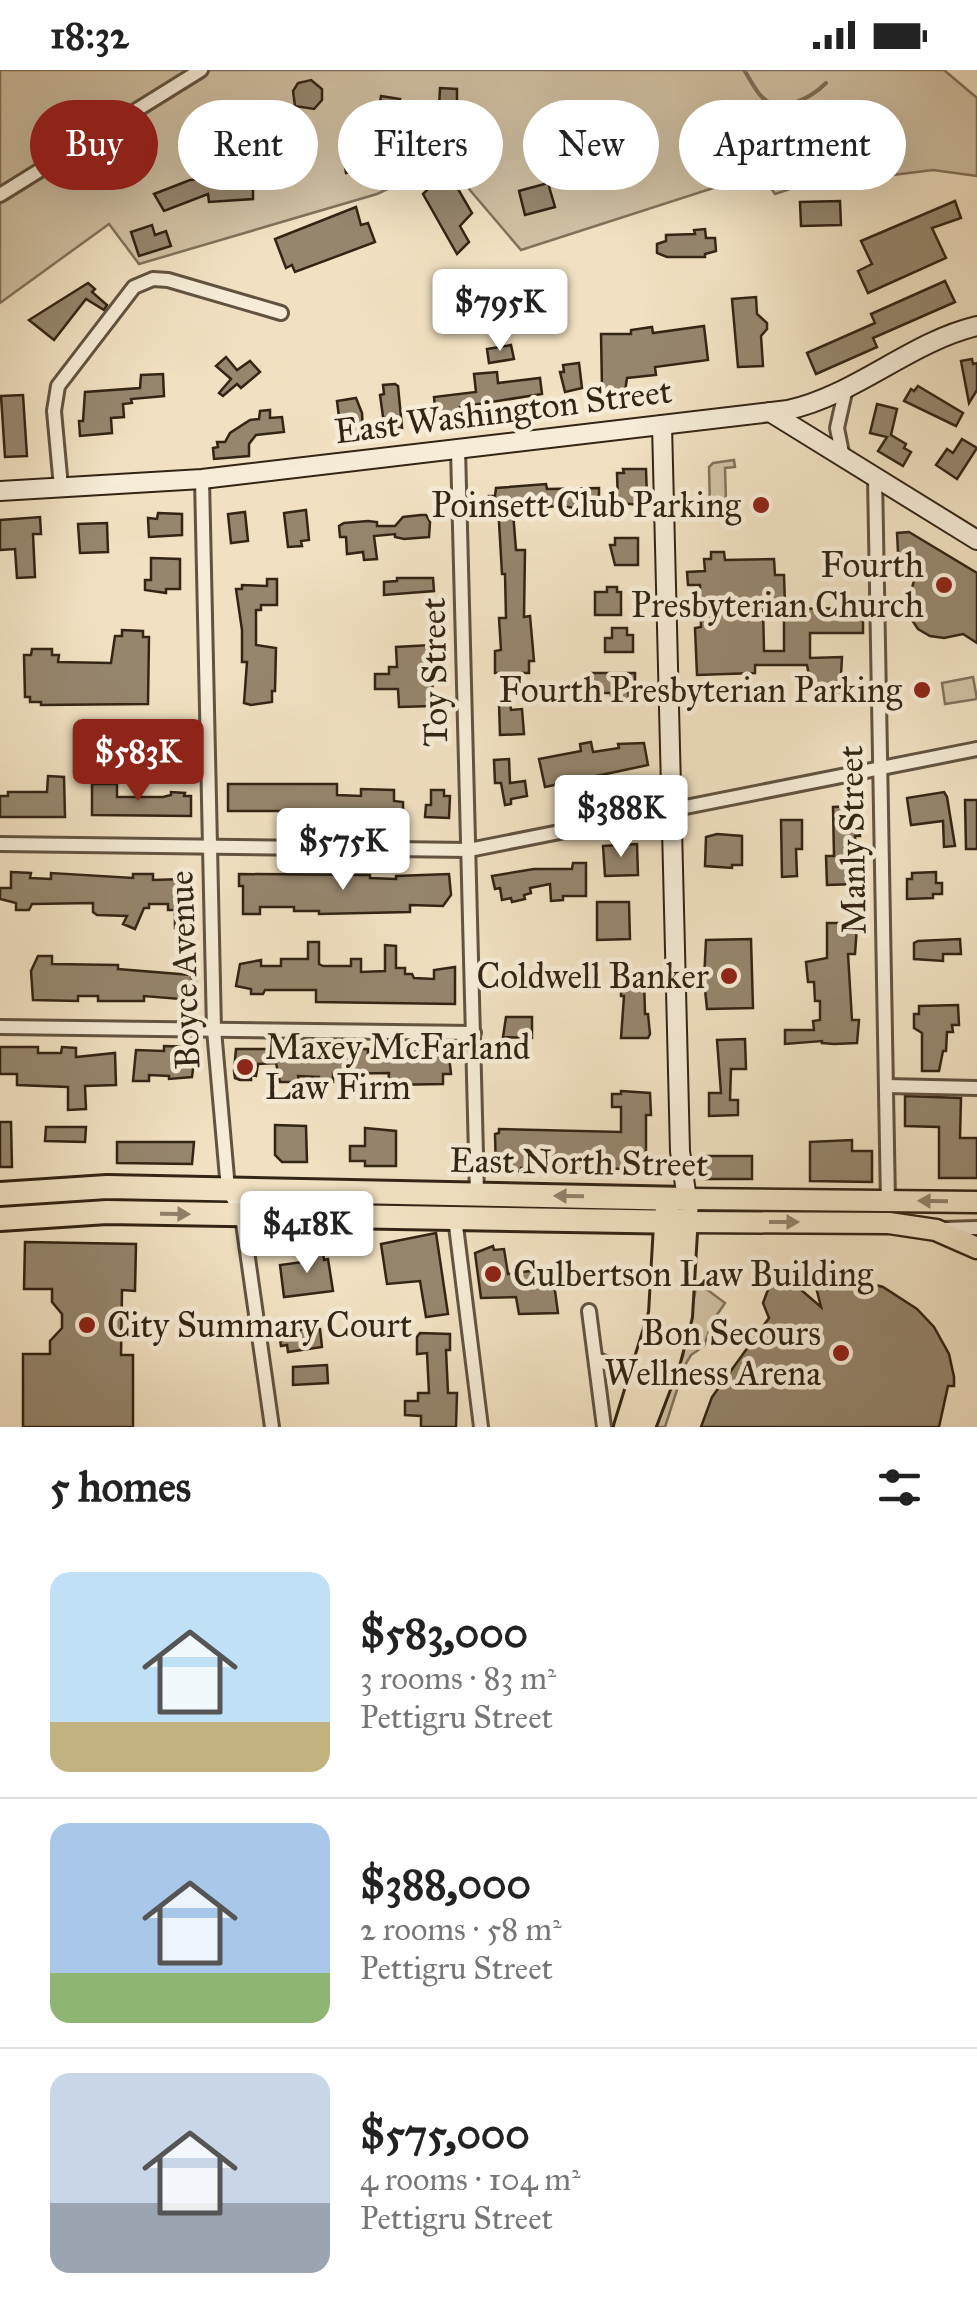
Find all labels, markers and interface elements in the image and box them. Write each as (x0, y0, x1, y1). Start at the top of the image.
text: 18:32 (50, 12, 129, 58)
chip: Buy (30, 100, 158, 190)
chip: Rent (178, 100, 318, 190)
chip: Filters (338, 100, 503, 190)
chip: New (523, 100, 659, 190)
chip: Apartment (679, 100, 906, 190)
pin: $795K (430, 269, 570, 354)
text: $795K (454, 282, 546, 321)
street label: East Washington Street (332, 369, 674, 454)
place label: Poinsett Club Parking (431, 484, 742, 527)
marker: Poinsett Club Parking (750, 494, 772, 516)
place label: Fourth Presbyterian Church (631, 544, 924, 627)
marker: Fourth Presbyterian Church (933, 574, 955, 596)
street label: Toy Street (412, 597, 457, 747)
place label: Fourth Presbyterian Parking (499, 669, 903, 712)
marker: Fourth Presbyterian Parking (911, 679, 933, 701)
pin: $583K (68, 719, 208, 804)
text: $583K (95, 732, 181, 771)
street label: Manly Street (829, 745, 876, 935)
pin: $388K (551, 775, 691, 860)
text: $388K (577, 788, 665, 827)
pin: $575K (273, 808, 413, 893)
text: $575K (299, 821, 387, 860)
street label: Boyce Avenue (160, 870, 209, 1070)
place label: Coldwell Banker (476, 955, 710, 998)
marker: Coldwell Banker (718, 965, 740, 987)
place label: Maxey McFarland Law Firm (265, 1026, 531, 1109)
marker: Maxey McFarland Law Firm (234, 1056, 256, 1078)
street label: East North Street (449, 1139, 709, 1186)
one-way arrow (553, 1188, 585, 1204)
pin: $418K (237, 1191, 377, 1276)
one-way arrow (916, 1193, 948, 1209)
text: $418K (262, 1204, 352, 1243)
one-way arrow (159, 1206, 191, 1222)
one-way arrow (769, 1214, 801, 1230)
place label: Culbertson Law Building (513, 1253, 874, 1296)
marker: Culbertson Law Building (482, 1263, 504, 1285)
place label: City Summary Court (107, 1304, 412, 1347)
place label: Bon Secours Wellness Arena (604, 1312, 821, 1395)
marker: City Summary Court (76, 1314, 98, 1336)
marker: Bon Secours Wellness Arena (830, 1342, 852, 1364)
icon: filters (872, 1460, 927, 1515)
text: 5 homes (50, 1461, 191, 1513)
text: $583,000 (360, 1607, 528, 1659)
icon: home (130, 1612, 250, 1732)
text: 3 rooms · 83 m² (360, 1659, 556, 1698)
text: Pettigru Street (360, 1698, 553, 1737)
text: $388,000 (360, 1858, 531, 1910)
icon: home (130, 1863, 250, 1983)
text: 2 rooms · 58 m² (360, 1910, 561, 1949)
text: Pettigru Street (360, 1949, 553, 1988)
text: $575,000 (360, 2108, 530, 2160)
icon: home (130, 2113, 250, 2233)
text: 4 rooms · 104 m² (360, 2160, 581, 2199)
text: Pettigru Street (360, 2199, 553, 2238)

